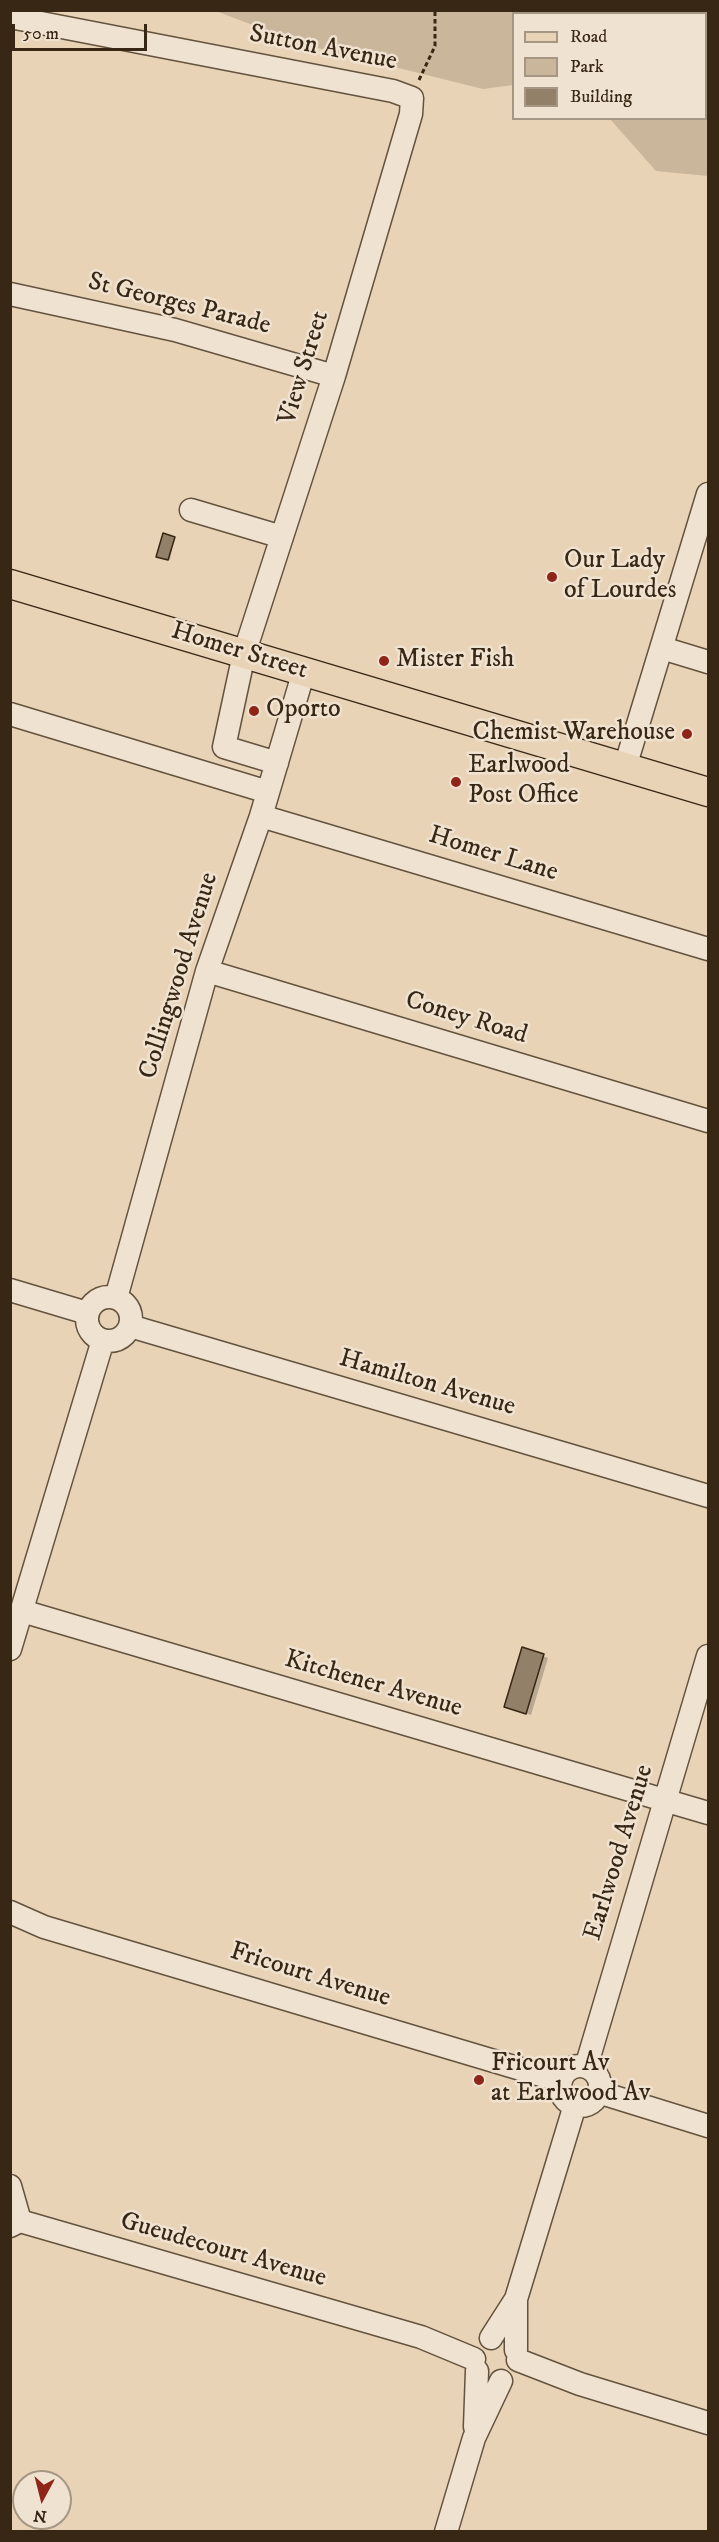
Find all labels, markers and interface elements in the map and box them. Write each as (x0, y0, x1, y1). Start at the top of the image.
scale bar (15, 12, 150, 50)
legend (512, 12, 707, 120)
street label: Sutton Avenue (247, 19, 399, 79)
text: 50 m (23, 23, 59, 45)
text: Road (570, 26, 607, 48)
text: Park (570, 56, 604, 78)
text: Building (570, 86, 632, 108)
street label: St Georges Parade (85, 267, 273, 343)
street label: View Street (273, 307, 337, 429)
place label: Our Lady of Lourdes (564, 546, 676, 608)
marker: Our Lady of Lourdes (545, 570, 559, 584)
street label: Homer Street (167, 616, 311, 688)
place label: Mister Fish (396, 645, 514, 677)
marker: Mister Fish (377, 654, 391, 668)
place label: Oporto (266, 695, 341, 727)
marker: Oporto (247, 704, 261, 718)
place label: Chemist Warehouse (473, 718, 675, 750)
marker: Chemist Warehouse (680, 727, 694, 741)
place label: Earlwood Post Office (468, 751, 578, 812)
marker: Earlwood Post Office (449, 775, 463, 789)
street label: Homer Lane (425, 821, 561, 889)
street label: Collingwood Avenue (134, 869, 226, 1083)
street label: Coney Road (401, 986, 531, 1052)
street label: Hamilton Avenue (335, 1344, 519, 1424)
street label: Kitchener Avenue (281, 1645, 465, 1725)
street label: Earlwood Avenue (578, 1761, 662, 1945)
street label: Fricourt Avenue (226, 1937, 394, 2015)
place label: Fricourt Av at Earlwood Av (491, 2049, 650, 2110)
marker: Fricourt Av at Earlwood Av (472, 2073, 486, 2087)
street label: Gueudecourt Avenue (116, 2207, 330, 2295)
north arrow (12, 2470, 72, 2530)
text: N (32, 2505, 48, 2527)

